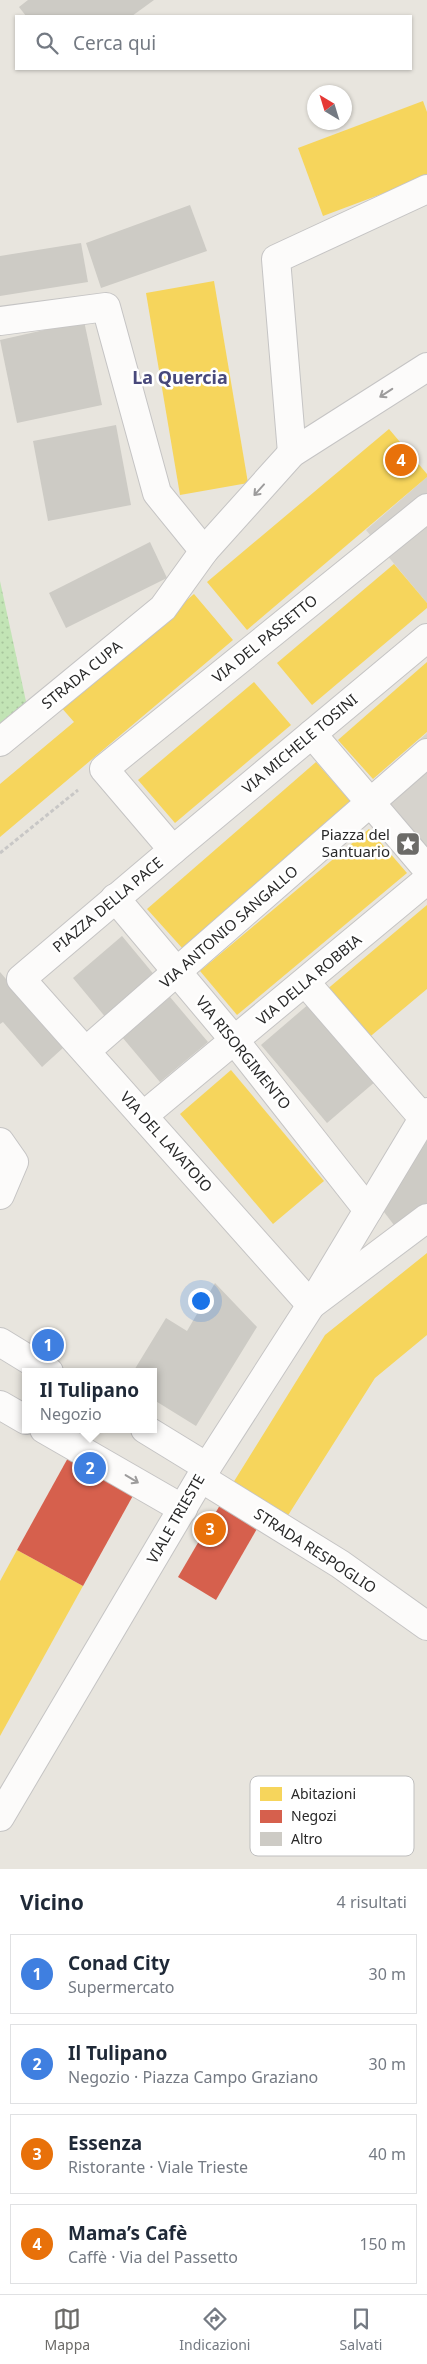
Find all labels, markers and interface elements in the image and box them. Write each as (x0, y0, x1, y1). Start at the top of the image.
search box (15, 15, 412, 70)
icon: search (33, 29, 61, 57)
text: Cerca qui (73, 30, 156, 56)
north arrow (307, 85, 352, 130)
district label: La Quercia (132, 365, 228, 389)
one-way arrow (379, 388, 393, 398)
pin: 4 (385, 441, 417, 479)
one-way arrow (253, 483, 265, 496)
street label: VIA DEL PASSETTO (208, 590, 321, 687)
street label: STRADA CUPA (37, 635, 126, 713)
street label: VIA MICHELE TOSINI (237, 689, 361, 797)
place label: Piazza del Santuario (321, 824, 390, 861)
place icon: Piazza del Santuario (395, 831, 421, 857)
street label: PIAZZA DELLA PACE (48, 852, 167, 956)
street label: VIA ANTONIO SANGALLO (155, 861, 302, 992)
street label: VIA DELLA ROBBIA (252, 929, 365, 1029)
street label: VIA RISORGIMENTO (192, 992, 296, 1113)
street label: VIA DEL LAVATOIO (116, 1087, 217, 1196)
your location (188, 1288, 214, 1314)
pin: 1 (32, 1326, 64, 1364)
popup (22, 1368, 157, 1433)
text: Il Tulipano (40, 1377, 139, 1403)
text: Negozio (40, 1403, 102, 1425)
pin: 2 (74, 1449, 106, 1487)
street label: VIALE TRIESTE (142, 1470, 209, 1567)
one-way arrow (124, 1475, 139, 1484)
street label: STRADA RESPOGLIO (251, 1503, 380, 1597)
pin: 3 (194, 1510, 226, 1548)
legend (250, 1776, 414, 1856)
text: Abitazioni (291, 1784, 356, 1803)
text: Negozi (291, 1806, 337, 1825)
text: Altro (291, 1829, 323, 1848)
text: Vicino (20, 1888, 84, 1916)
text: 4 risultati (337, 1891, 407, 1913)
text: Conad City (68, 1950, 170, 1976)
text: 1 (32, 1963, 42, 1985)
text: 30 m (369, 1963, 406, 1985)
text: Supermercato (68, 1976, 175, 1998)
text: Il Tulipano (68, 2040, 167, 2066)
text: 2 (32, 2053, 42, 2075)
text: 30 m (369, 2053, 406, 2075)
text: Negozio · Piazza Campo Graziano (68, 2066, 318, 2088)
text: Essenza (68, 2130, 142, 2156)
text: 3 (32, 2143, 42, 2165)
text: 40 m (369, 2143, 406, 2165)
text: Ristorante · Viale Trieste (68, 2156, 248, 2178)
text: Mama’s Cafè (68, 2220, 187, 2246)
text: 4 (32, 2233, 42, 2255)
text: 150 m (359, 2233, 406, 2255)
text: Caffè · Via del Passetto (68, 2246, 238, 2268)
tab: Mappa (45, 2305, 90, 2354)
tab: Indicazioni (179, 2305, 250, 2354)
tab: Salvati (340, 2305, 382, 2354)

